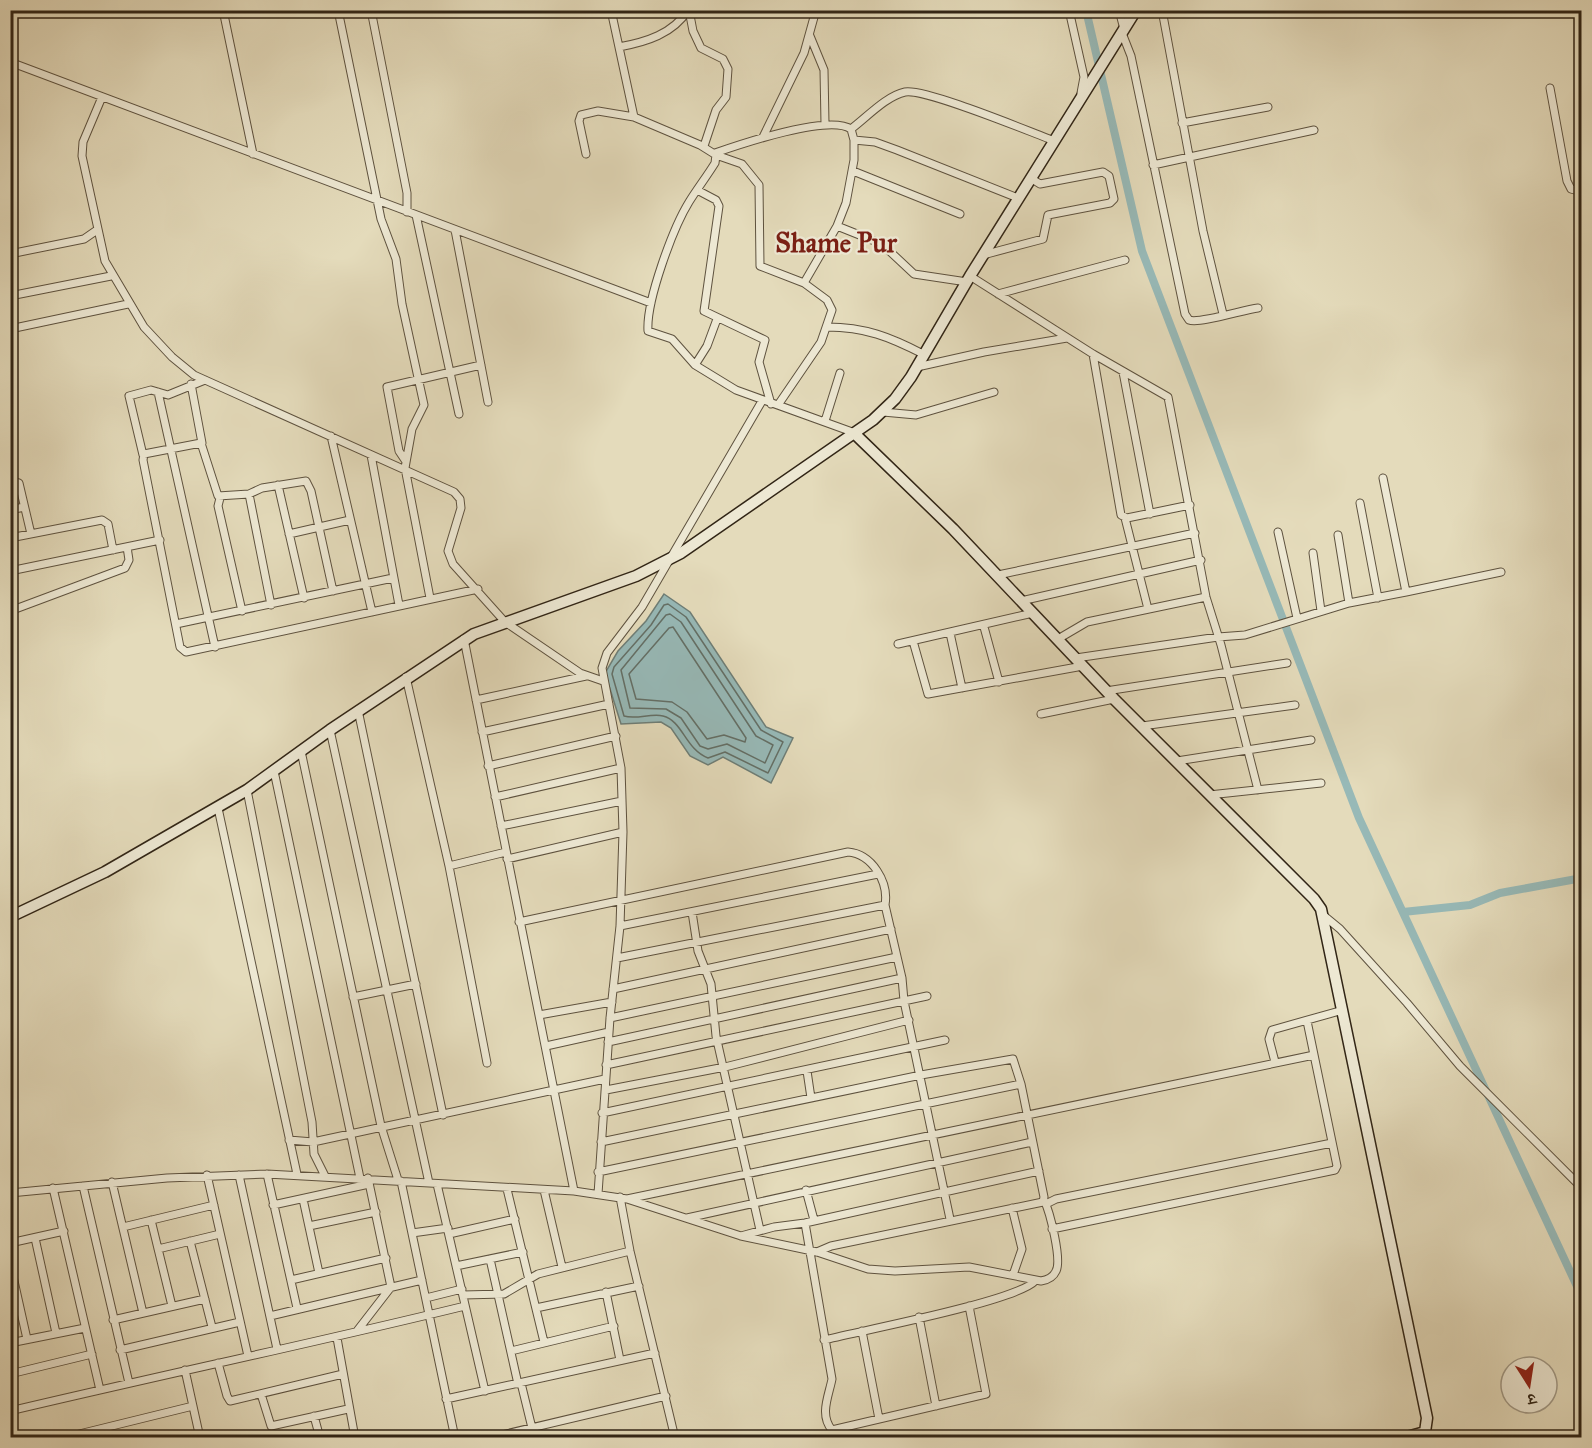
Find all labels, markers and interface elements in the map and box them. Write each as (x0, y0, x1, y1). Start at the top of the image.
district label: Shame Pur (775, 226, 898, 259)
north arrow (1499, 1355, 1559, 1415)
text: उ (1524, 1389, 1539, 1410)

